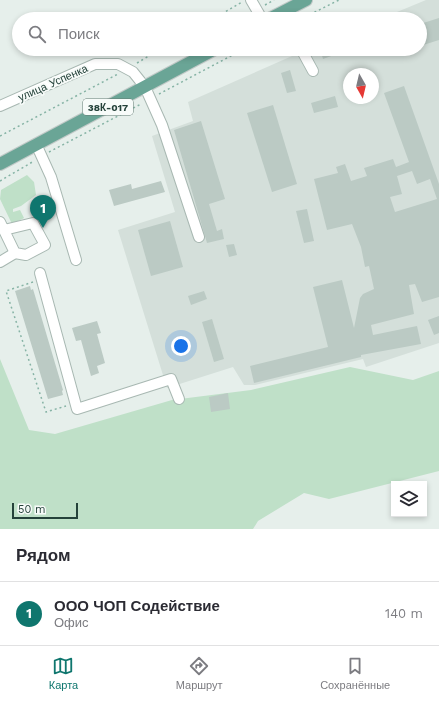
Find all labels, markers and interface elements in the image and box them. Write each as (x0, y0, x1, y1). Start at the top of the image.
search box (12, 12, 427, 56)
icon: search (26, 23, 48, 45)
text: Поиск (58, 25, 100, 43)
street label: улица Успенка (16, 61, 91, 104)
north arrow (343, 68, 379, 104)
road number: 38К-017 (83, 99, 133, 115)
pin: 1 (30, 195, 56, 228)
your location (171, 336, 191, 356)
map controls (391, 481, 427, 517)
button: layers (391, 481, 427, 517)
scale bar (12, 501, 78, 520)
text: 50 m (18, 503, 45, 516)
text: Рядом (16, 545, 71, 565)
text: ООО ЧОП Содействие (54, 597, 220, 615)
text: 1 (26, 606, 32, 621)
text: 140 m (385, 606, 423, 621)
text: Офис (54, 615, 89, 630)
tab: Карта (49, 655, 78, 692)
tab: Маршрут (176, 655, 223, 692)
tab: Сохранённые (320, 655, 390, 692)

